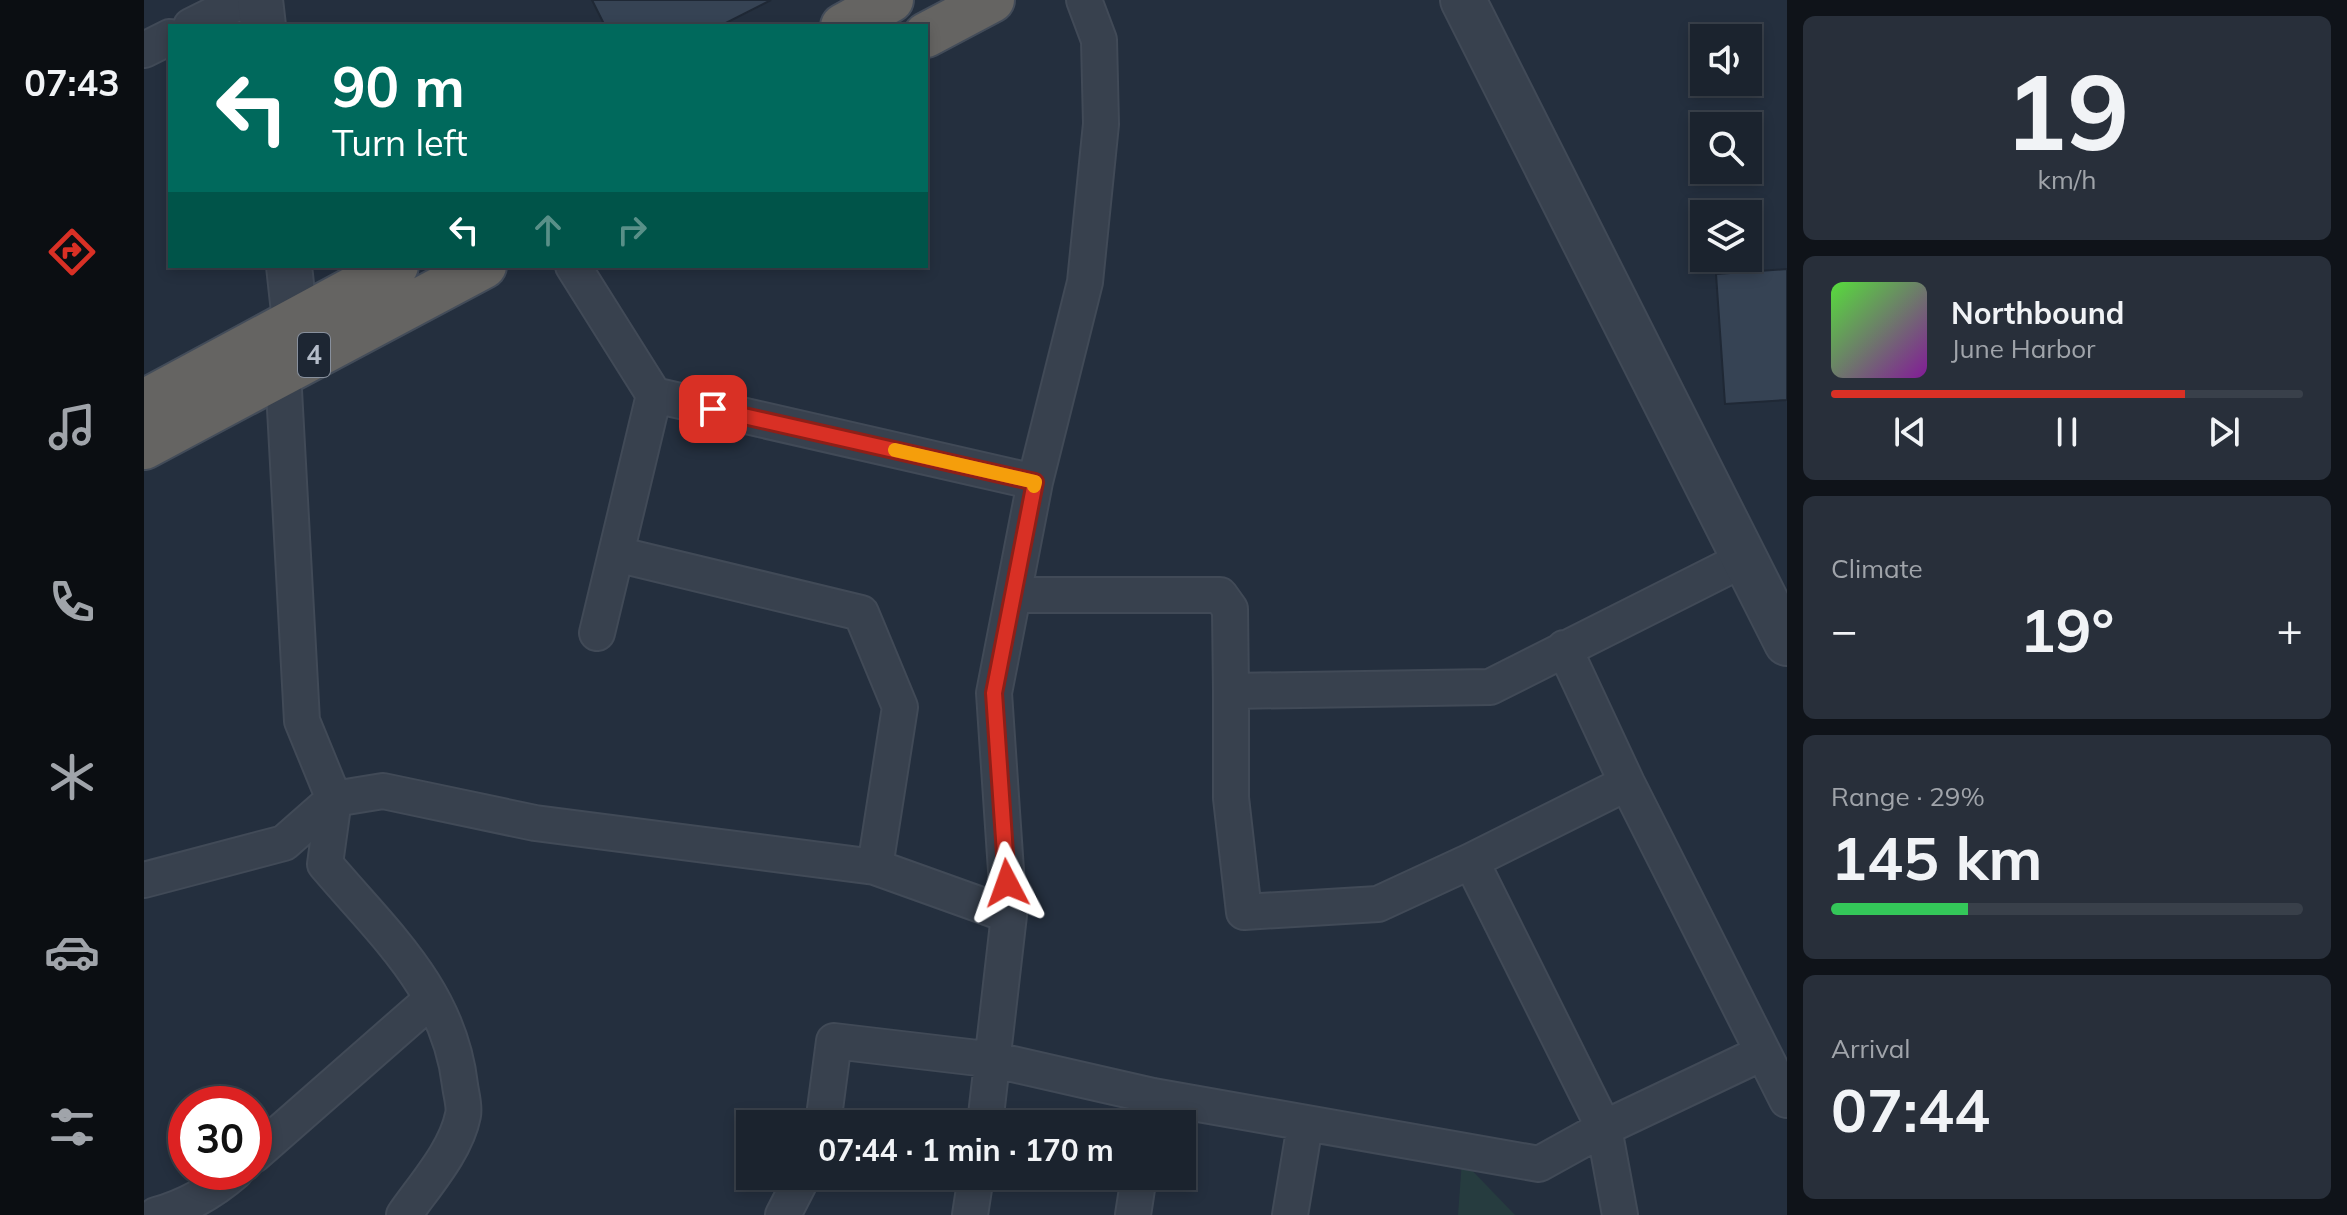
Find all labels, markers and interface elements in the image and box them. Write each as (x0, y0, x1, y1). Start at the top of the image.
map controls (1690, 24, 1762, 272)
button: sound (1690, 24, 1762, 96)
text: 19 (2005, 45, 2129, 176)
text: 90 m (332, 51, 465, 121)
icon: left (200, 56, 304, 160)
text: 07:43 (24, 60, 120, 105)
button: search (1690, 112, 1762, 184)
text: Turn left (332, 120, 468, 165)
text: km/h (2038, 163, 2096, 196)
button: layers (1690, 200, 1762, 272)
icon: left (442, 208, 486, 252)
icon: ahead (526, 208, 570, 252)
icon: right (610, 208, 654, 252)
icon: directions (44, 224, 100, 280)
text: Northbound (1951, 294, 2124, 332)
text: June Harbor (1951, 332, 2096, 365)
road number: 4 (298, 333, 330, 377)
pin (679, 375, 747, 443)
icon: arrive (691, 387, 735, 431)
icon: music (44, 399, 100, 455)
icon: previous (1888, 410, 1932, 454)
icon: pause (2045, 410, 2089, 454)
icon: next (2202, 410, 2246, 454)
text: Climate (1831, 552, 1923, 585)
icon: phone (44, 574, 100, 630)
text: 19° (2020, 592, 2114, 667)
text: − (1831, 602, 1857, 657)
text: + (2277, 602, 2303, 657)
icon: climate (44, 749, 100, 805)
text: Range · 29% (1831, 780, 1985, 813)
text: 145 km (1831, 820, 2043, 895)
position arrow (965, 841, 1049, 925)
icon: car (44, 924, 100, 980)
text: Arrival (1831, 1032, 1911, 1065)
text: 07:44 (1831, 1072, 1990, 1147)
speed limit sign: 30 (168, 1086, 272, 1190)
icon: filters (44, 1099, 100, 1155)
text: 07:44 · 1 min · 170 m (818, 1131, 1114, 1169)

